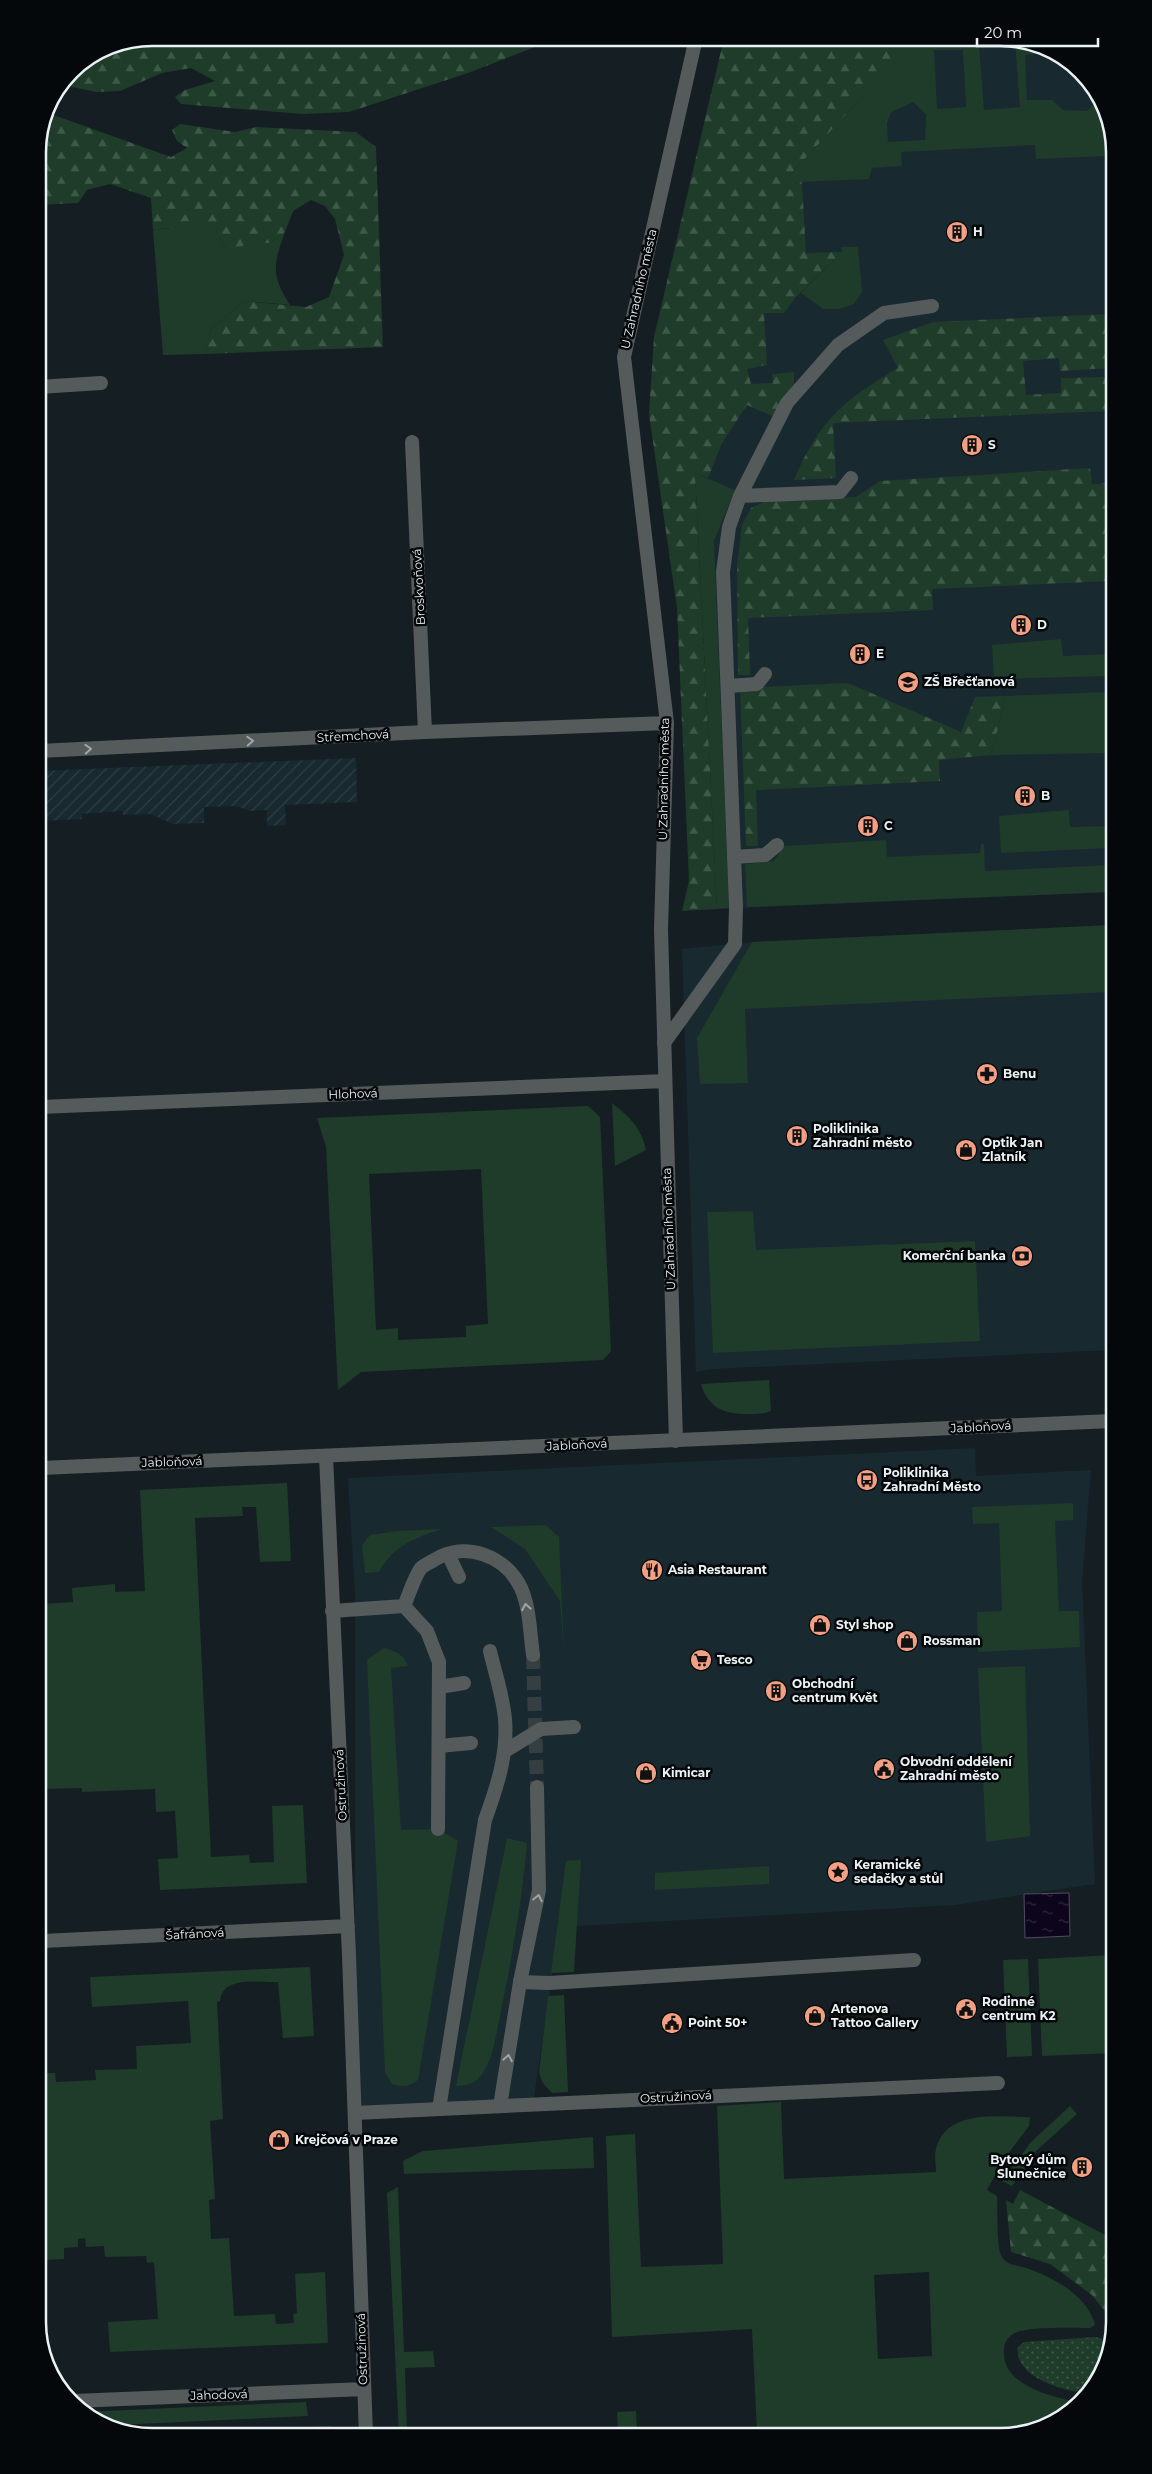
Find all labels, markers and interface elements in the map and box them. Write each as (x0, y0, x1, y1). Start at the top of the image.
scale bar (977, 15, 1098, 47)
text: 20 m (984, 23, 1022, 42)
building icon: H (945, 220, 969, 244)
place label: H (973, 224, 983, 239)
street label: U Zahradního města (617, 227, 660, 350)
building icon: S (960, 433, 984, 457)
place label: S (988, 437, 996, 452)
street label: Broskvoňová (409, 548, 428, 626)
building icon: D (1009, 613, 1033, 637)
place label: D (1037, 617, 1047, 632)
building icon: E (848, 642, 872, 666)
place label: E (876, 646, 884, 661)
school or university icon: ZŠ Břečťanová (896, 670, 920, 694)
place label: ZŠ Břečťanová (924, 674, 1015, 689)
street label: U Zahradního města (655, 717, 672, 841)
street label: Střemchová (316, 726, 390, 745)
one-way arrow (247, 735, 255, 746)
one-way arrow (84, 743, 92, 754)
building icon: B (1013, 784, 1037, 808)
place label: B (1041, 788, 1050, 803)
building icon: C (856, 814, 880, 838)
place label: C (884, 818, 893, 833)
pharmacy icon: Benu (975, 1062, 999, 1086)
place label: Benu (1003, 1066, 1036, 1081)
street label: Hlohová (328, 1085, 378, 1102)
place label: Poliklinika Zahradní město (813, 1121, 912, 1150)
building icon: Poliklinika Zahradní město (785, 1124, 809, 1148)
place label: Optik Jan Zlatník (982, 1135, 1043, 1164)
shop icon: Optik Jan Zlatník (954, 1138, 978, 1162)
street label: U Zahradního města (659, 1167, 678, 1291)
bank icon: Komerční banka (1010, 1244, 1034, 1268)
place label: Komerční banka (903, 1248, 1006, 1263)
street label: Jabloňová (949, 1417, 1012, 1436)
street label: Jabloňová (545, 1435, 608, 1454)
street label: Jabloňová (140, 1453, 203, 1470)
place label: Poliklinika Zahradní Město (883, 1465, 981, 1494)
bus stop icon: Poliklinika Zahradní Město (855, 1468, 879, 1492)
restaurant icon: Asia Restaurant (640, 1558, 664, 1582)
place label: Asia Restaurant (667, 1562, 768, 1577)
one-way arrow (521, 1603, 531, 1612)
shop icon: Styl shop (808, 1613, 832, 1637)
place label: Styl shop (836, 1617, 894, 1632)
shop icon: Rossman (895, 1629, 919, 1653)
place label: Rossman (923, 1633, 981, 1648)
supermarket icon: Tesco (689, 1648, 713, 1672)
place label: Tesco (717, 1652, 753, 1667)
place label: Obchodní centrum Květ (792, 1676, 878, 1705)
building icon: Obchodní centrum Květ (764, 1679, 788, 1703)
street label: Ostružinová (331, 1749, 350, 1821)
place label: Obvodní oddělení Zahradní město (900, 1754, 1013, 1783)
public building icon: Obvodní oddělení Zahradní město (872, 1757, 896, 1781)
shop icon: Kimicar (634, 1761, 658, 1785)
place label: Kimicar (662, 1765, 710, 1780)
place label: Keramické sedačky a stůl (854, 1857, 943, 1886)
place icon: Keramické sedačky a stůl (826, 1860, 850, 1884)
one-way arrow (532, 1894, 542, 1903)
street label: Šafránová (165, 1924, 225, 1943)
place label: Rodinné centrum K2 (982, 1994, 1055, 2023)
public building icon: Rodinné centrum K2 (954, 1997, 978, 2021)
place label: Artenova Tattoo Gallery (830, 2001, 919, 2030)
shop icon: Artenova Tattoo Gallery (803, 2004, 827, 2028)
public building icon: Point 50+ (660, 2011, 684, 2035)
place label: Point 50+ (688, 2015, 748, 2030)
one-way arrow (502, 2054, 512, 2062)
street label: Ostružinová (640, 2087, 712, 2106)
shop icon: Krejčová v Praze (267, 2128, 291, 2152)
place label: Krejčová v Praze (295, 2132, 398, 2147)
place label: Bytový dům Slunečnice (990, 2152, 1066, 2181)
building icon: Bytový dům Slunečnice (1070, 2155, 1094, 2179)
street label: Ostružinová (353, 2313, 370, 2385)
street label: Jahodová (189, 2386, 248, 2403)

